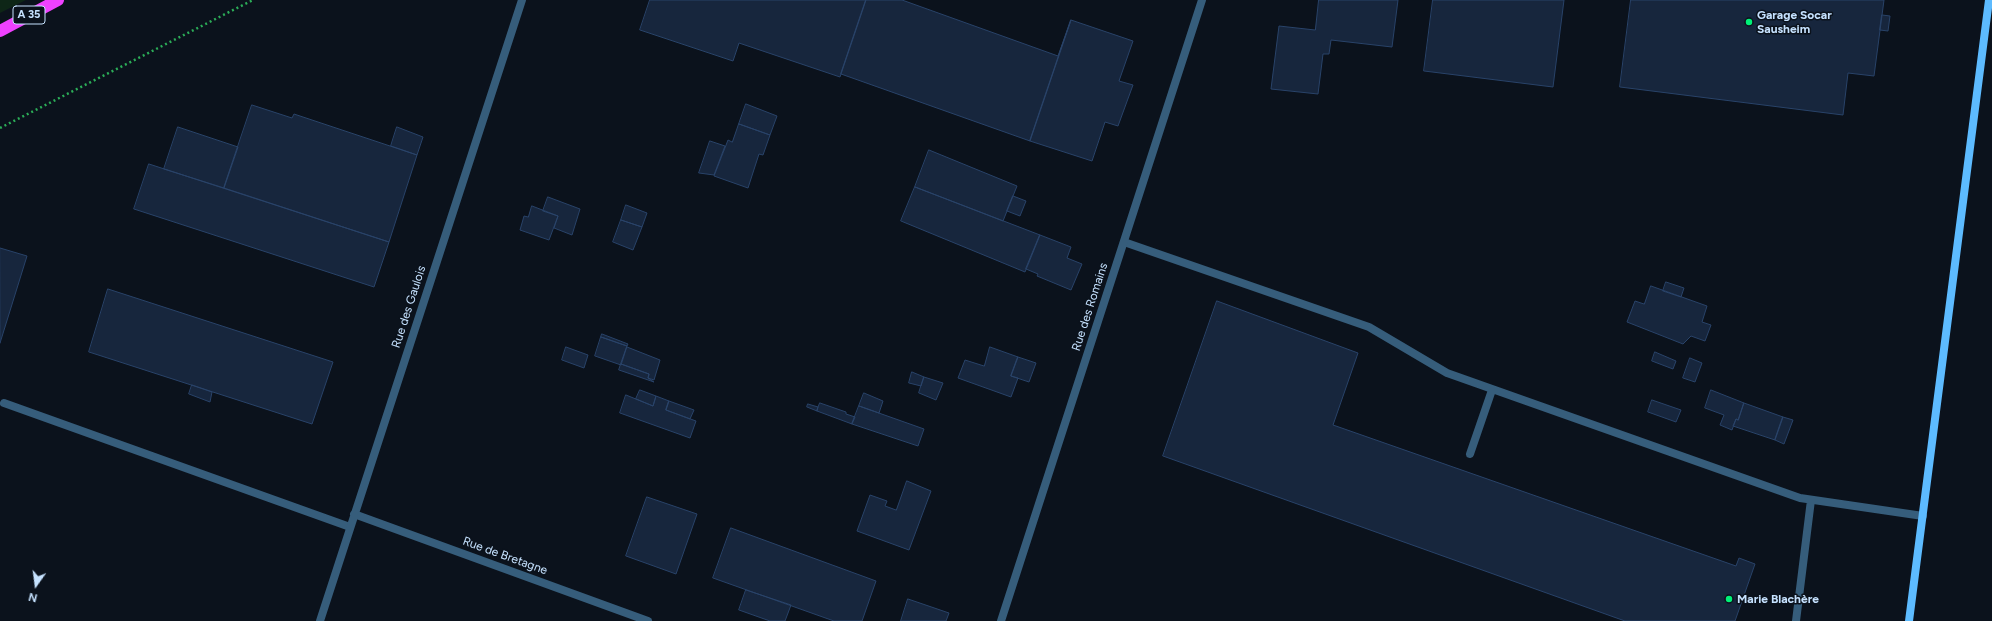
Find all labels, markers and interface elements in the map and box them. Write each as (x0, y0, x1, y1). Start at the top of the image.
road number: A 35 (13, 6, 45, 24)
place label: Garage Socar Sausheim (1757, 8, 1832, 36)
marker: Garage Socar Sausheim (1744, 17, 1754, 27)
street label: Rue des Romains (1069, 261, 1111, 353)
street label: Rue des Gaulois (389, 264, 429, 350)
street label: Rue de Bretagne (461, 534, 549, 578)
north arrow (16, 565, 56, 605)
text: N (27, 590, 39, 604)
place label: Marie Blachère (1737, 592, 1819, 606)
marker: Marie Blachère (1724, 594, 1734, 604)

